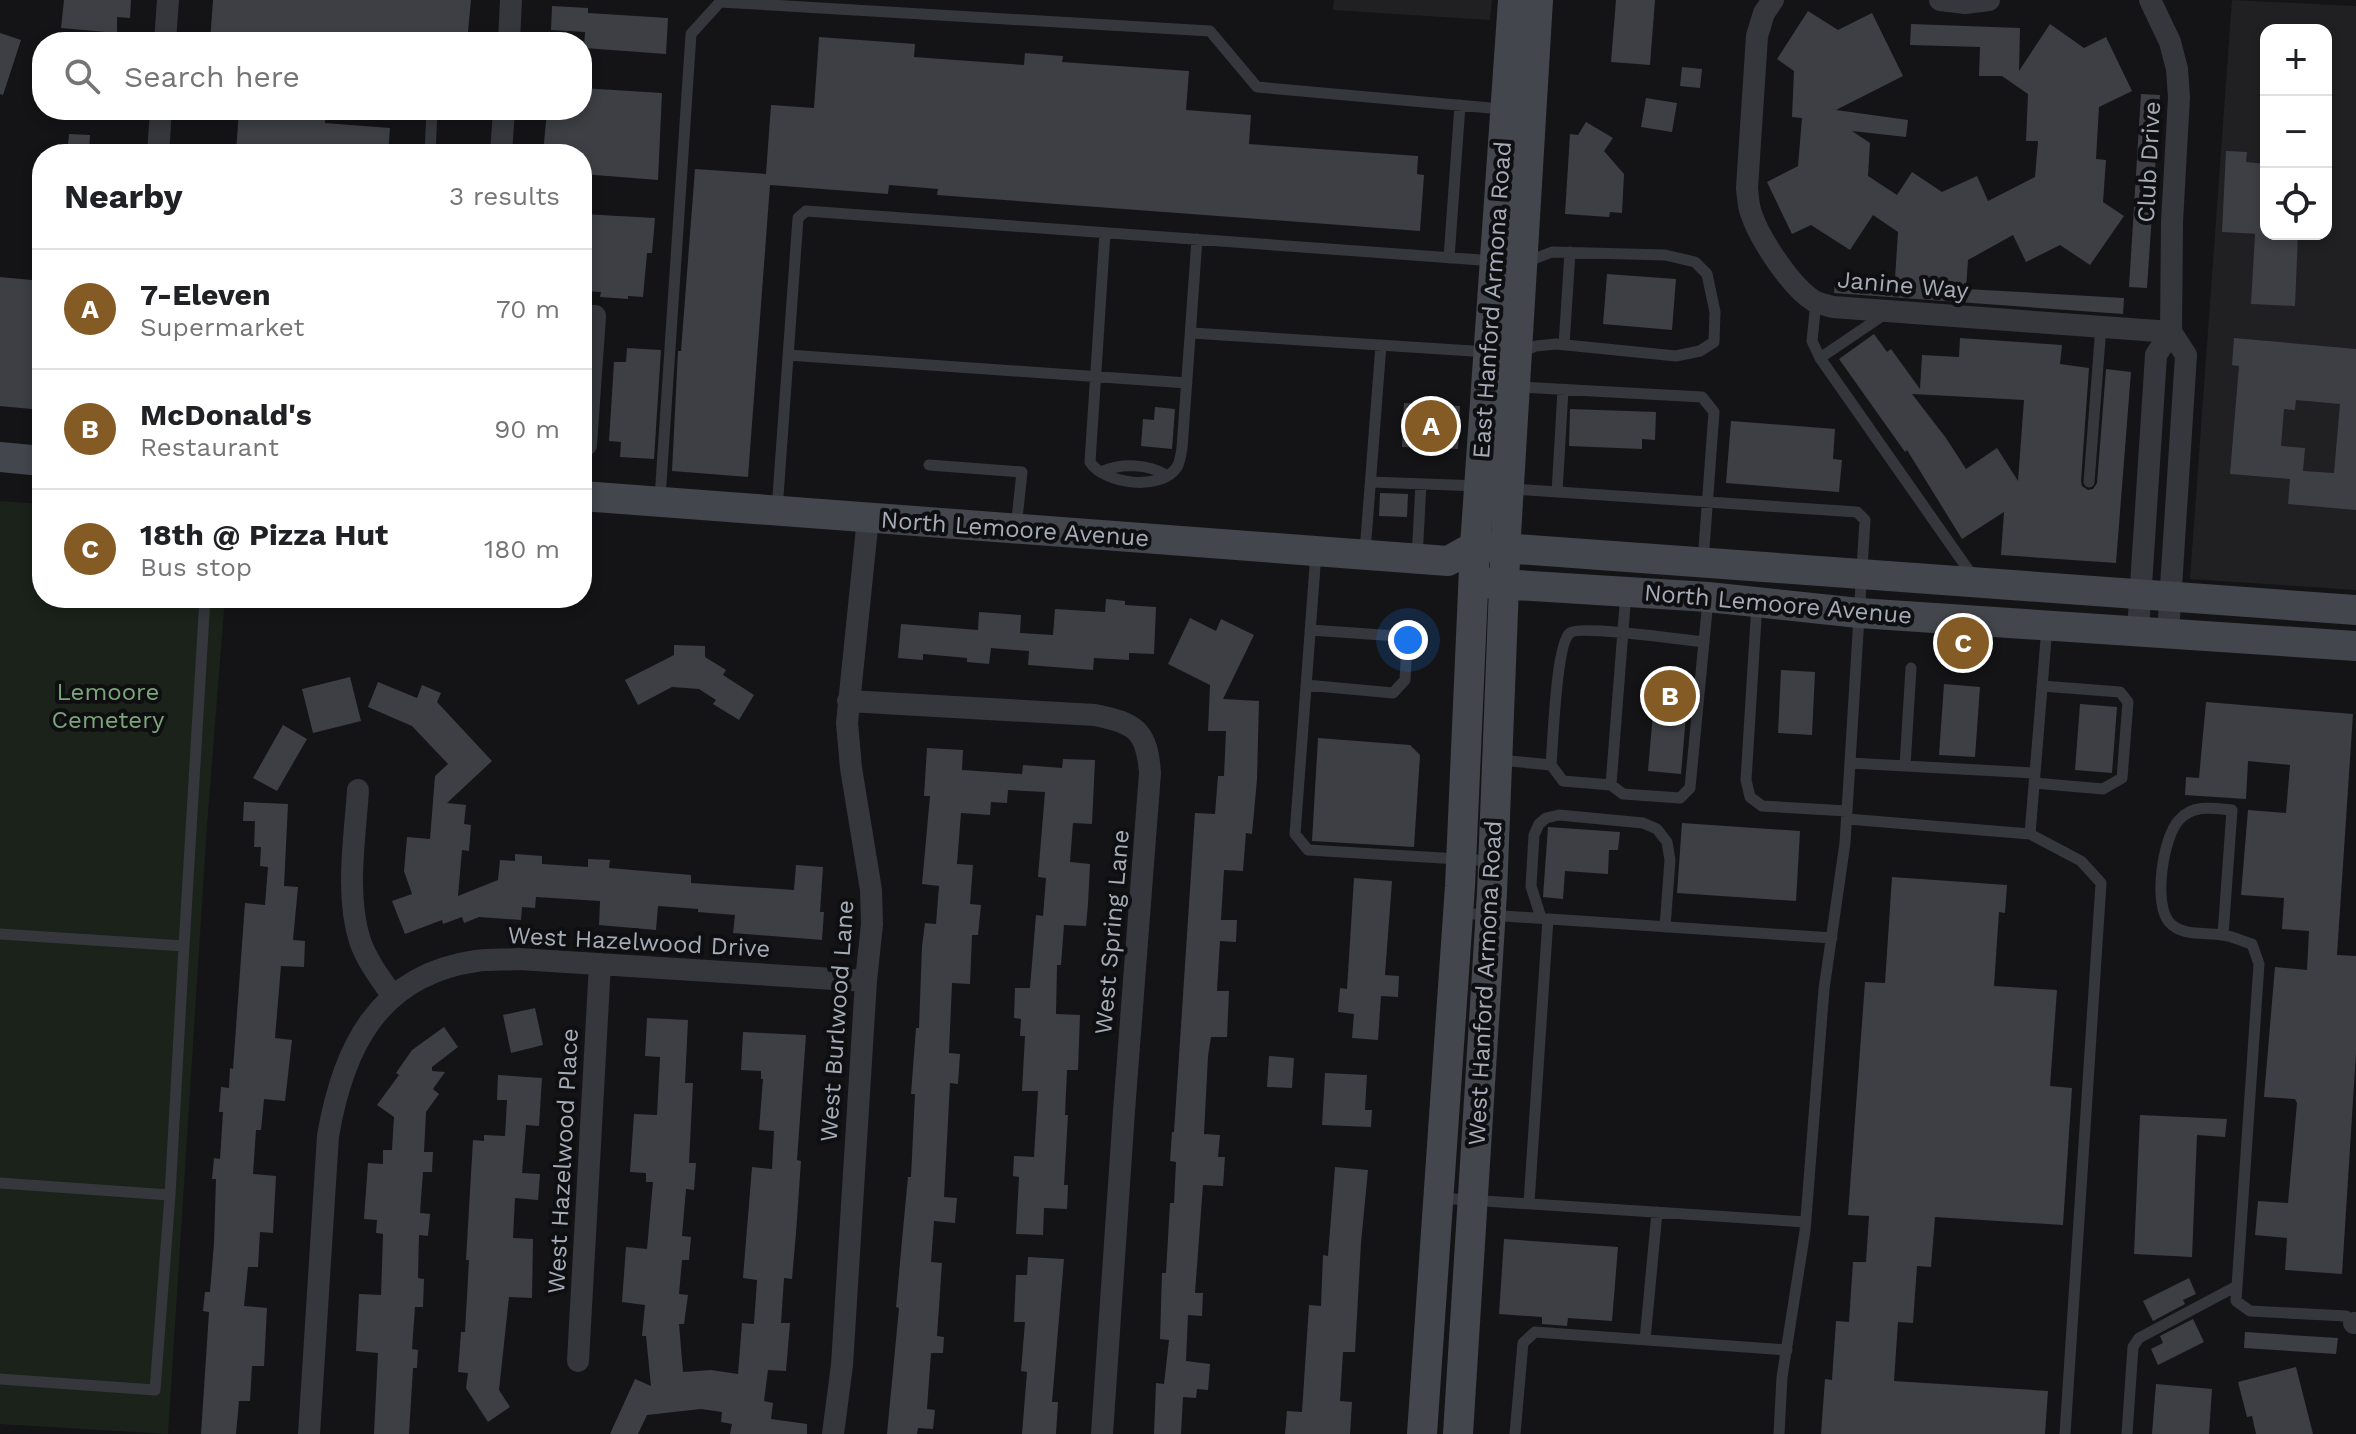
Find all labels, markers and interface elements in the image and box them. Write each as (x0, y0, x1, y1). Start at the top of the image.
map controls (2260, 24, 2332, 240)
button: + (2260, 24, 2332, 96)
search box (32, 32, 592, 120)
icon: search (60, 54, 104, 98)
text: Search here (124, 59, 300, 94)
button: − (2260, 96, 2332, 168)
street label: Club Drive (2132, 101, 2166, 223)
street label: East Hanford Armona Road (1467, 140, 1517, 460)
button: locate (2260, 168, 2332, 240)
text: Nearby (64, 176, 183, 216)
text: 3 results (449, 181, 560, 211)
street label: Janine Way (1836, 265, 1970, 305)
text: 7-Eleven (140, 277, 271, 312)
text: A (81, 294, 99, 324)
text: 70 m (496, 294, 560, 324)
text: Supermarket (140, 312, 304, 342)
pin: A (1405, 396, 1457, 456)
text: McDonald's (140, 397, 312, 432)
text: B (81, 414, 99, 444)
text: 90 m (494, 414, 560, 444)
text: Restaurant (140, 432, 279, 462)
street label: North Lemoore Avenue (880, 506, 1150, 552)
text: 18th @ Pizza Hut (140, 517, 388, 552)
text: C (81, 534, 99, 564)
text: 180 m (484, 534, 560, 564)
text: Bus stop (140, 552, 252, 582)
street label: North Lemoore Avenue (1643, 578, 1913, 630)
pin: C (1937, 613, 1989, 673)
your location (1388, 620, 1428, 660)
pin: B (1644, 666, 1696, 726)
park label: Lemoore Cemetery (52, 678, 165, 734)
street label: West Hanford Armona Road (1463, 820, 1507, 1146)
street label: West Spring Lane (1089, 828, 1135, 1036)
street label: West Burlwood Lane (815, 899, 859, 1143)
street label: West Hazelwood Drive (507, 921, 771, 963)
street label: West Hazelwood Place (542, 1027, 584, 1295)

